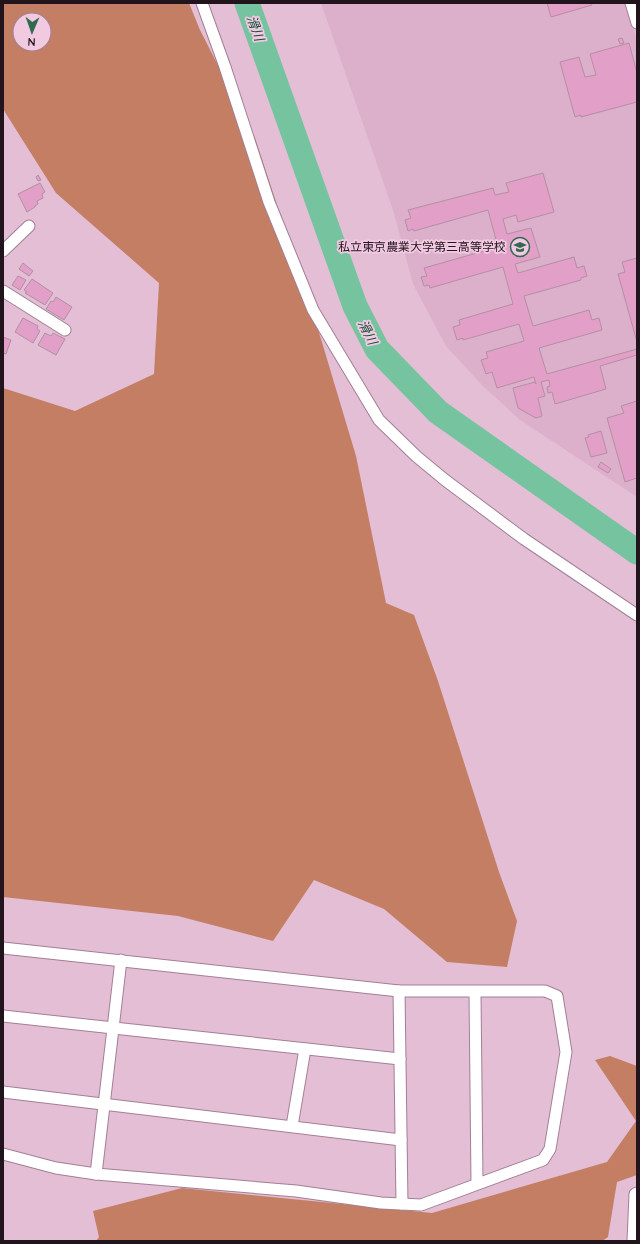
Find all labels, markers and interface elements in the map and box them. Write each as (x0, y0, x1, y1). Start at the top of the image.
north arrow (12, 12, 52, 52)
water label: 滑川 (244, 13, 269, 45)
text: N (27, 35, 36, 49)
school or university icon: 私立東京農業大学第三高等学校 (509, 236, 531, 258)
place label: 私立東京農業大学第三高等学校 (338, 239, 506, 254)
water label: 滑川 (355, 317, 382, 349)

